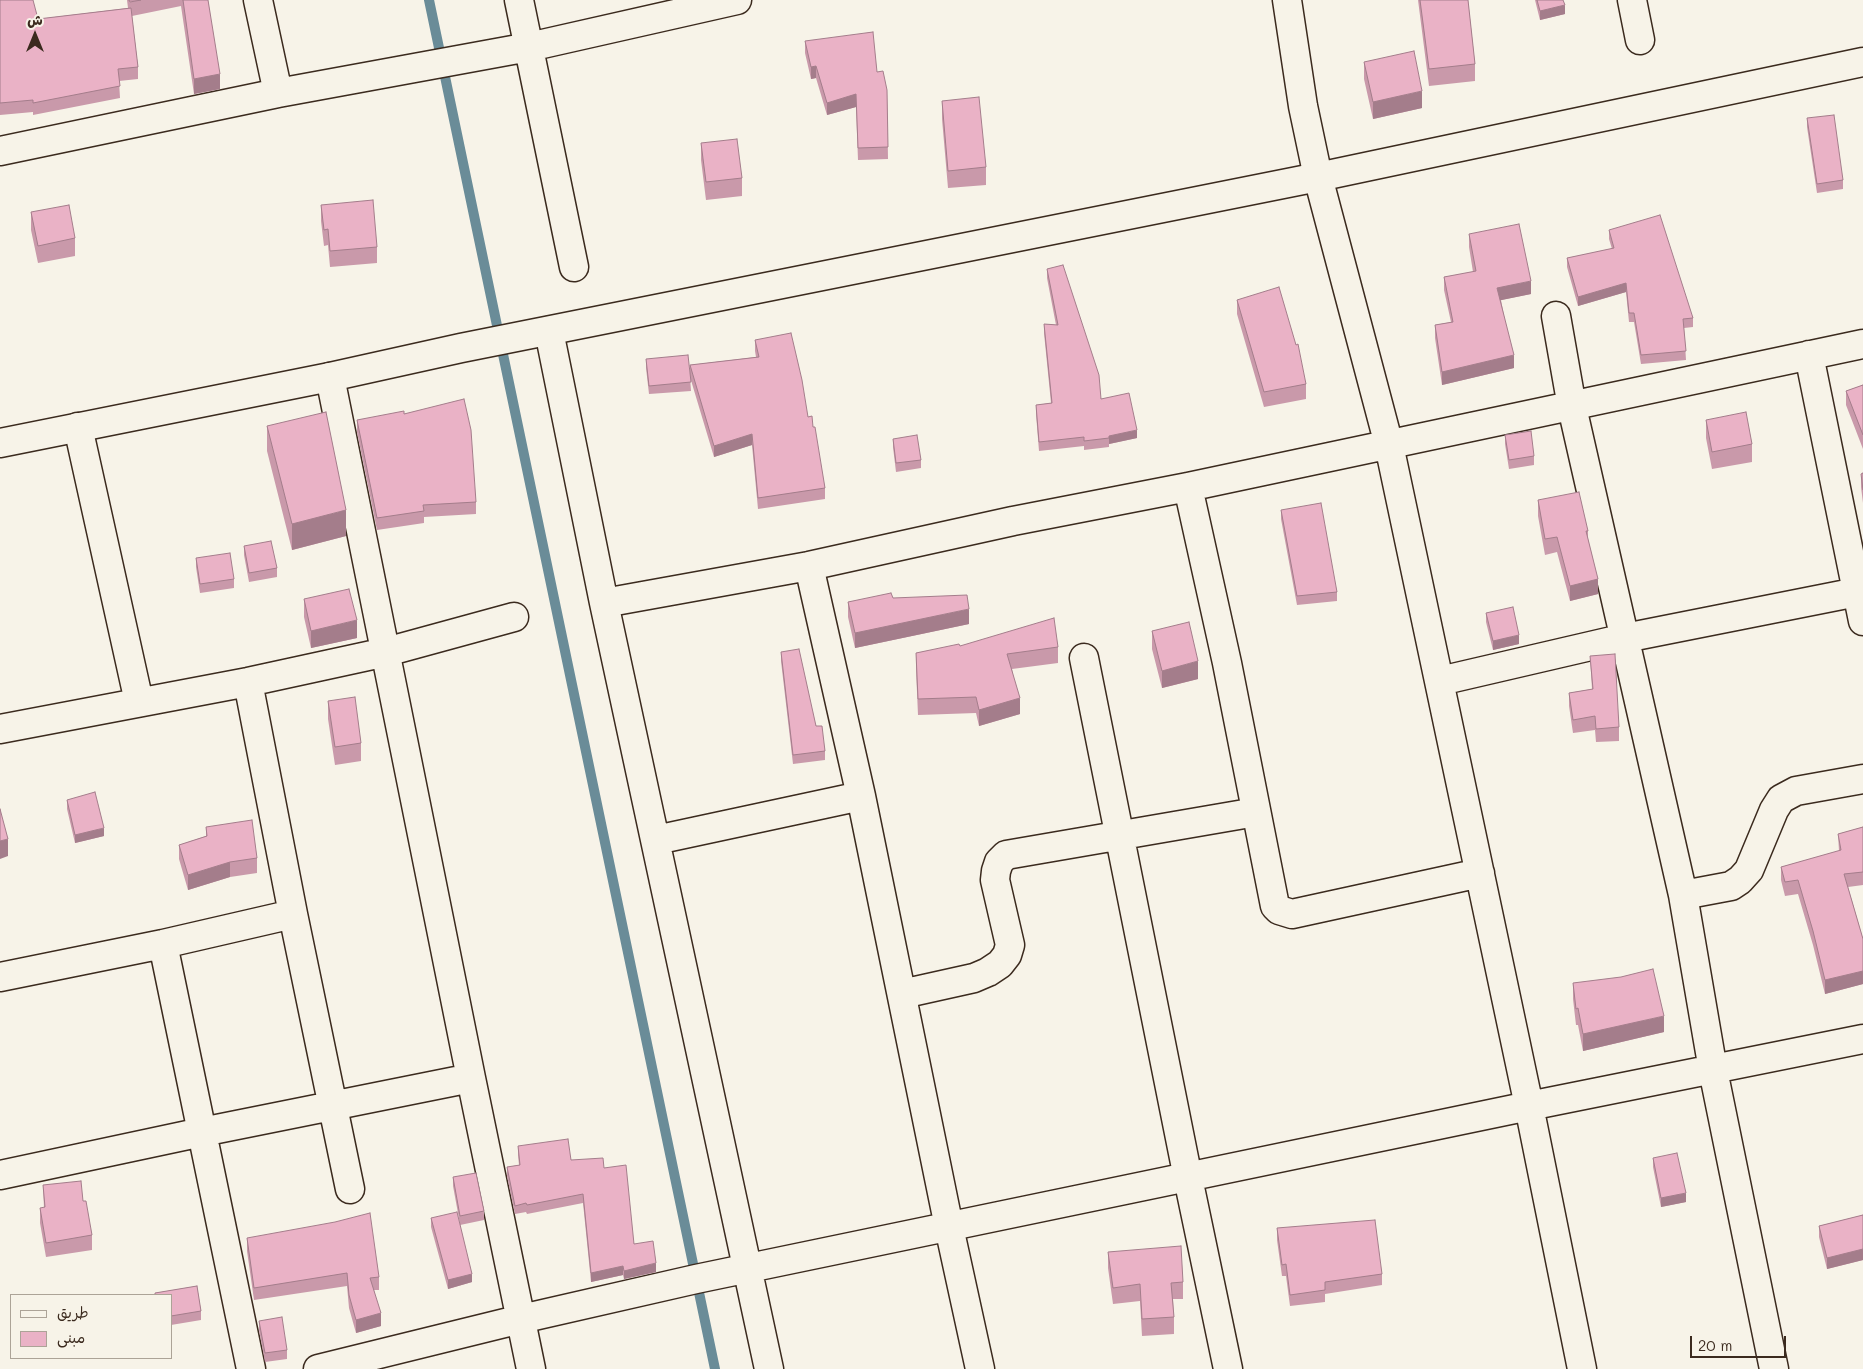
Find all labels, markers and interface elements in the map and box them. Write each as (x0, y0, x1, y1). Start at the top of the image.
north arrow (10, 10, 60, 60)
text: ش (27, 10, 43, 29)
legend (10, 1294, 172, 1359)
text: طريق (57, 1302, 89, 1322)
scale bar (1693, 1326, 1789, 1358)
text: مبنى (57, 1327, 85, 1347)
text: 20 m (1698, 1335, 1732, 1355)

